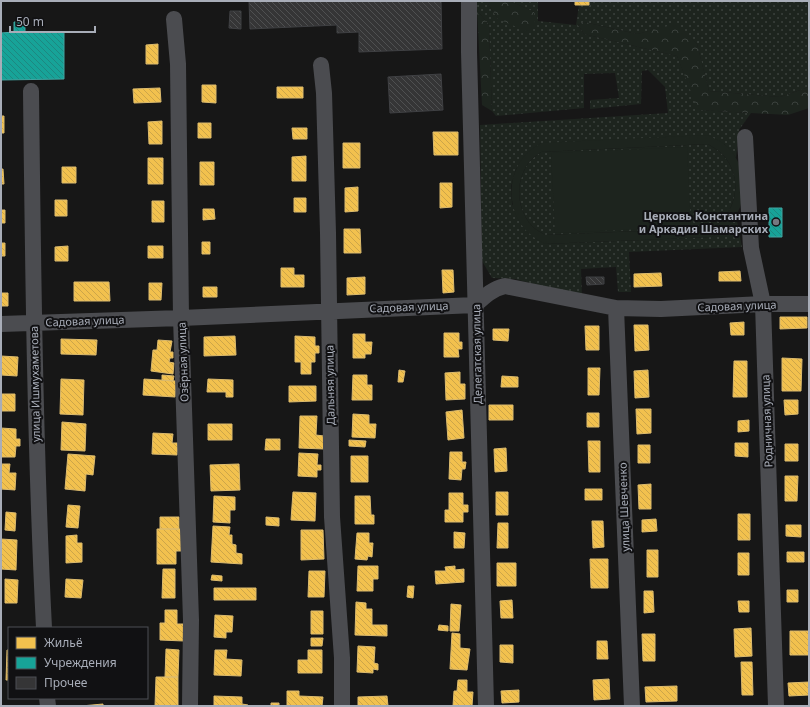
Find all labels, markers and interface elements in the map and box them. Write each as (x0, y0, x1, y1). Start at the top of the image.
scale bar (10, 8, 95, 34)
text: 50 m (16, 13, 44, 30)
place label: Церковь Константина и Аркадия Шамарских (639, 208, 769, 236)
marker: Церковь Константина и Аркадия Шамарских (771, 217, 781, 227)
street label: Садовая улица (697, 297, 777, 314)
street label: Садовая улица (369, 298, 449, 315)
street label: Делегатская улица (468, 304, 485, 404)
street label: Садовая улица (45, 312, 125, 329)
street label: Озёрная улица (174, 322, 191, 402)
street label: улица Ишмухаметова (26, 326, 43, 442)
street label: Дальняя улица (321, 345, 338, 425)
street label: Родничная улица (757, 374, 776, 468)
street label: улица Шевченко (614, 462, 633, 552)
legend (8, 627, 148, 699)
text: Жильё (44, 634, 83, 651)
text: Учреждения (44, 654, 117, 671)
text: Прочее (44, 674, 88, 691)

